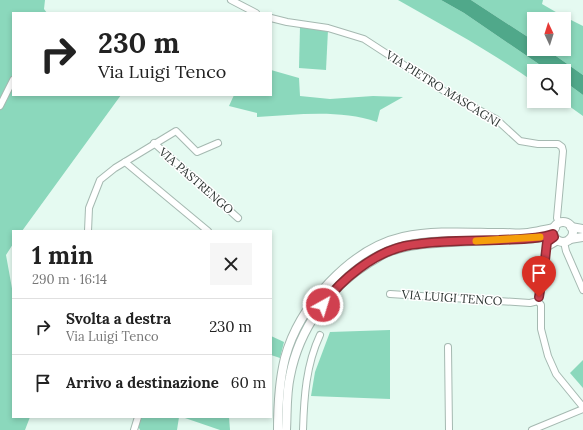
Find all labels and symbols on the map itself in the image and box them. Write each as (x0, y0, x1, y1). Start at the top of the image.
north arrow (527, 12, 571, 56)
street label: VIA PIETRO MASCAGNI (382, 47, 503, 130)
street label: VIA PASTRENGO (155, 143, 237, 217)
pin (522, 256, 556, 297)
position arrow (302, 284, 344, 326)
street label: VIA LUIGI TENCO (400, 286, 503, 308)

